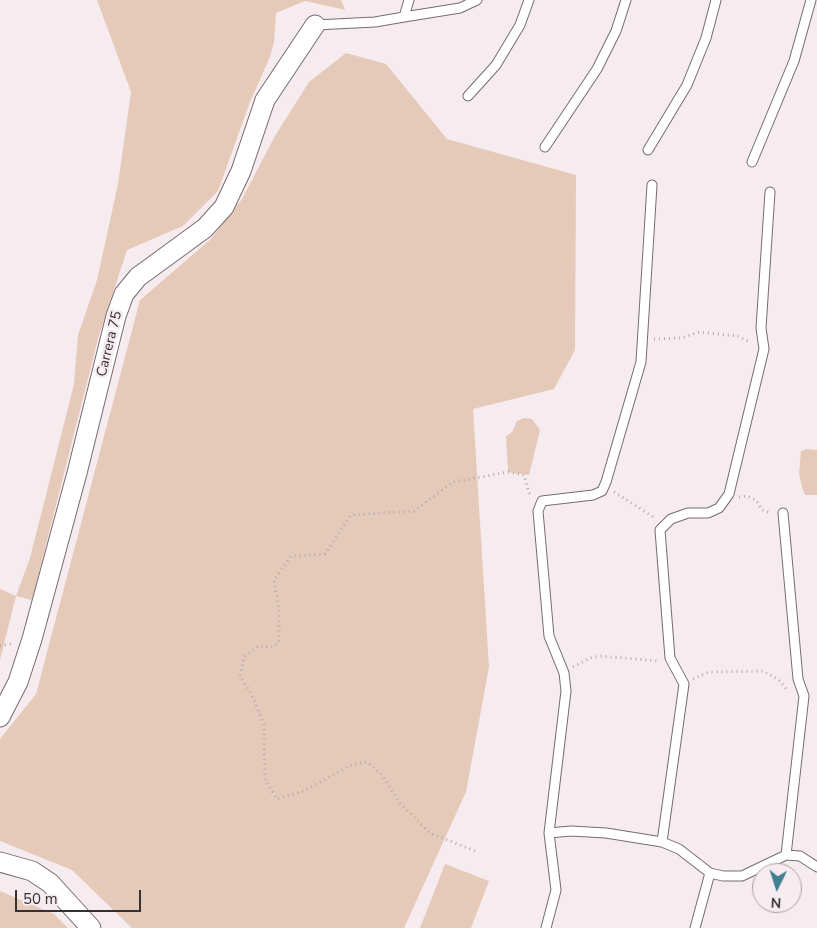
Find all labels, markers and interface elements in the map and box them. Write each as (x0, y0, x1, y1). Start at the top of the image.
street label: Carrera 75 (94, 310, 126, 378)
north arrow (752, 863, 802, 913)
scale bar (18, 880, 144, 912)
text: 50 m (23, 889, 58, 909)
text: N (770, 893, 782, 912)

